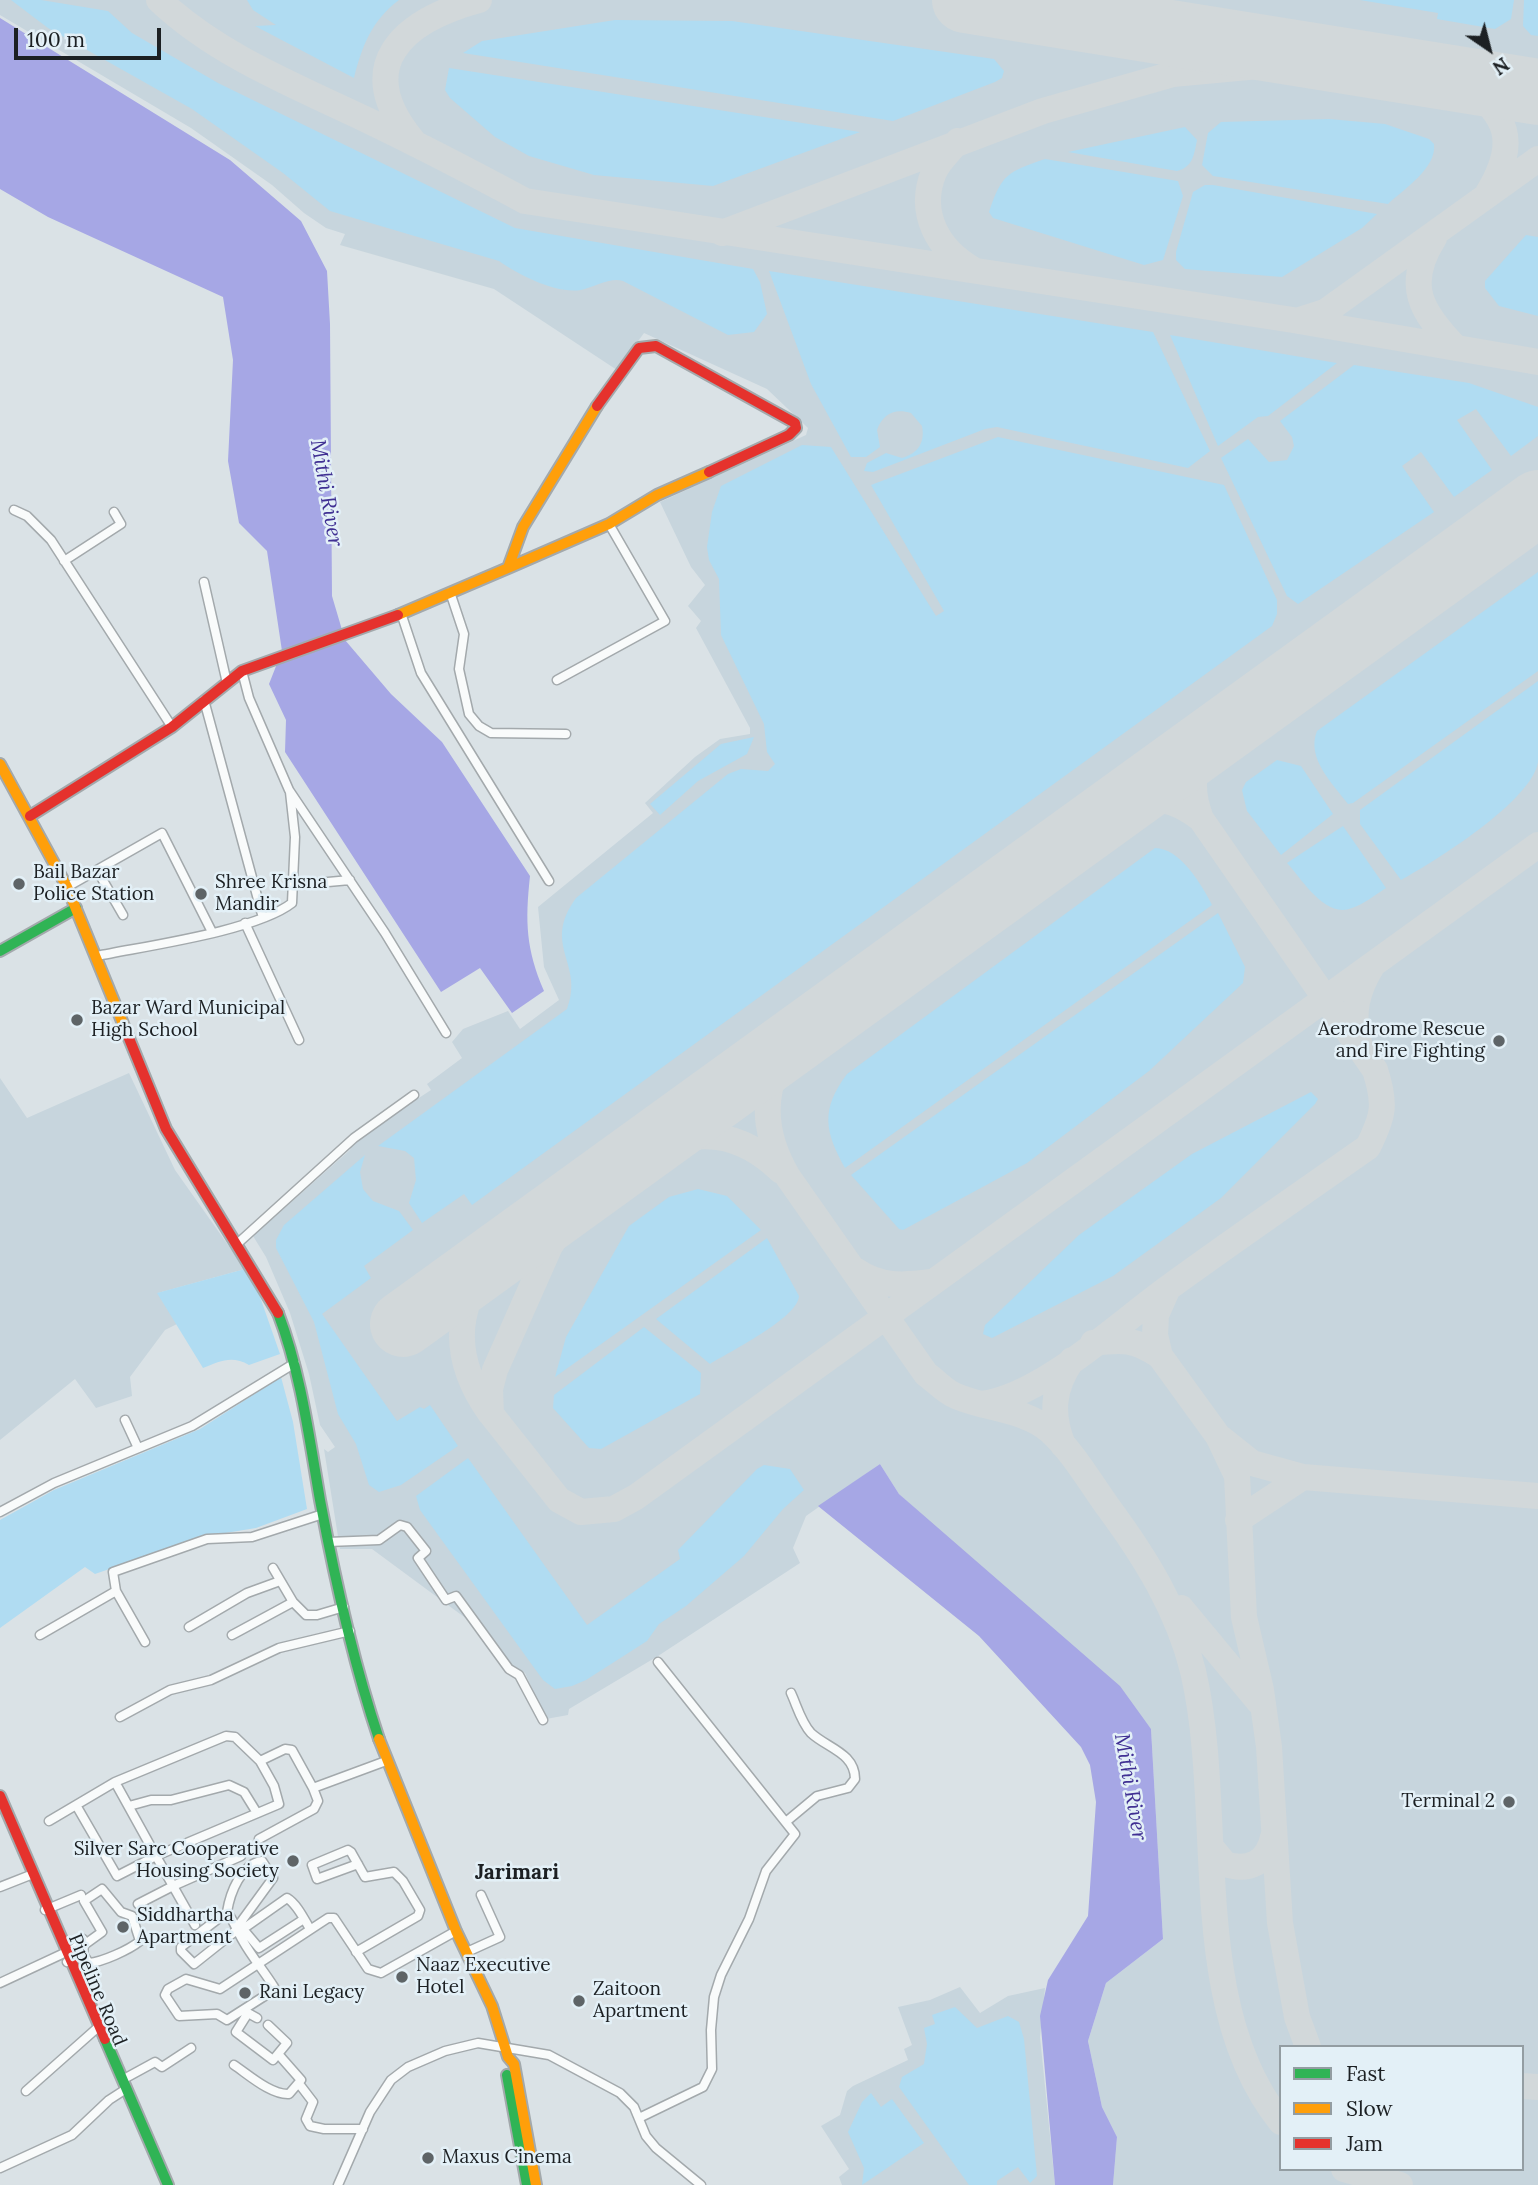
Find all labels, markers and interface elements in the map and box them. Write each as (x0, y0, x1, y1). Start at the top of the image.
scale bar (18, 14, 164, 58)
north arrow (1454, 14, 1524, 84)
text: 100 m (27, 26, 85, 53)
text: N (1488, 52, 1514, 80)
water label: Mithi River (304, 437, 348, 549)
place label: Bail Bazar Police Station (33, 862, 154, 906)
place label: Shree Krisna Mandir (215, 872, 327, 916)
marker: Bail Bazar Police Station (11, 876, 27, 892)
marker: Shree Krisna Mandir (193, 886, 209, 902)
place label: Bazar Ward Municipal High School (91, 998, 285, 1042)
marker: Bazar Ward Municipal High School (69, 1012, 85, 1028)
place label: Aerodrome Rescue and Fire Fighting (1318, 1019, 1485, 1063)
marker: Aerodrome Rescue and Fire Fighting (1491, 1033, 1507, 1049)
water label: Mithi River (1108, 1731, 1152, 1843)
place label: Terminal 2 (1401, 1791, 1495, 1813)
marker: Terminal 2 (1501, 1794, 1517, 1810)
place label: Silver Sarc Cooperative Housing Society (74, 1839, 279, 1883)
marker: Silver Sarc Cooperative Housing Society (285, 1853, 301, 1869)
district label: Jarimari (475, 1860, 559, 1886)
place label: Siddhartha Apartment (137, 1905, 234, 1949)
marker: Siddhartha Apartment (115, 1919, 131, 1935)
street label: Pipeline Road (63, 1930, 131, 2050)
place label: Naaz Executive Hotel (416, 1955, 551, 1999)
marker: Naaz Executive Hotel (394, 1969, 410, 1985)
place label: Zaitoon Apartment (593, 1979, 688, 2023)
place label: Rani Legacy (259, 1982, 364, 2004)
marker: Rani Legacy (237, 1985, 253, 2001)
marker: Zaitoon Apartment (571, 1993, 587, 2009)
legend (1279, 2045, 1524, 2171)
text: Fast (1346, 2060, 1385, 2087)
text: Slow (1346, 2095, 1393, 2122)
text: Jam (1346, 2130, 1383, 2157)
place label: Maxus Cinema (442, 2147, 572, 2169)
marker: Maxus Cinema (420, 2150, 436, 2166)

